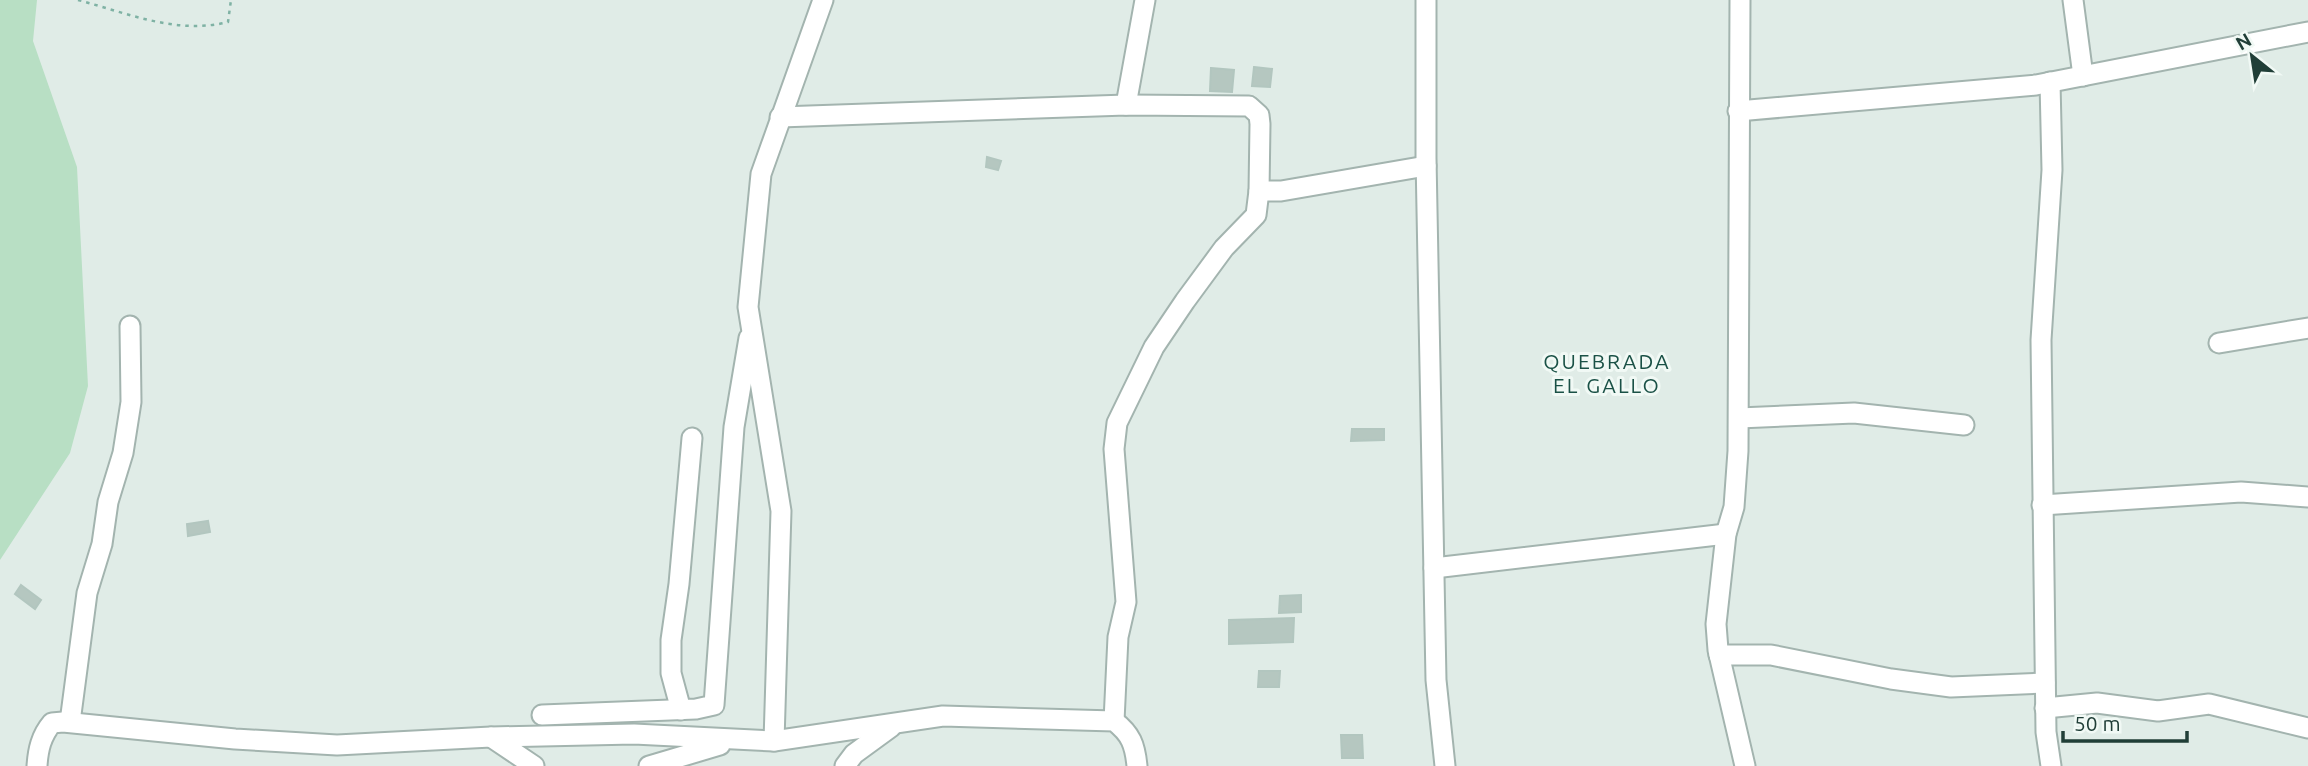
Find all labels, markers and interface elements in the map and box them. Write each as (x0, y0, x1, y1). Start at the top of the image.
north arrow (2217, 21, 2287, 91)
text: N (2232, 28, 2255, 54)
district label: QUEBRADA EL GALLO (1543, 349, 1671, 397)
scale bar (2063, 700, 2187, 744)
text: 50 m (2074, 711, 2121, 735)

